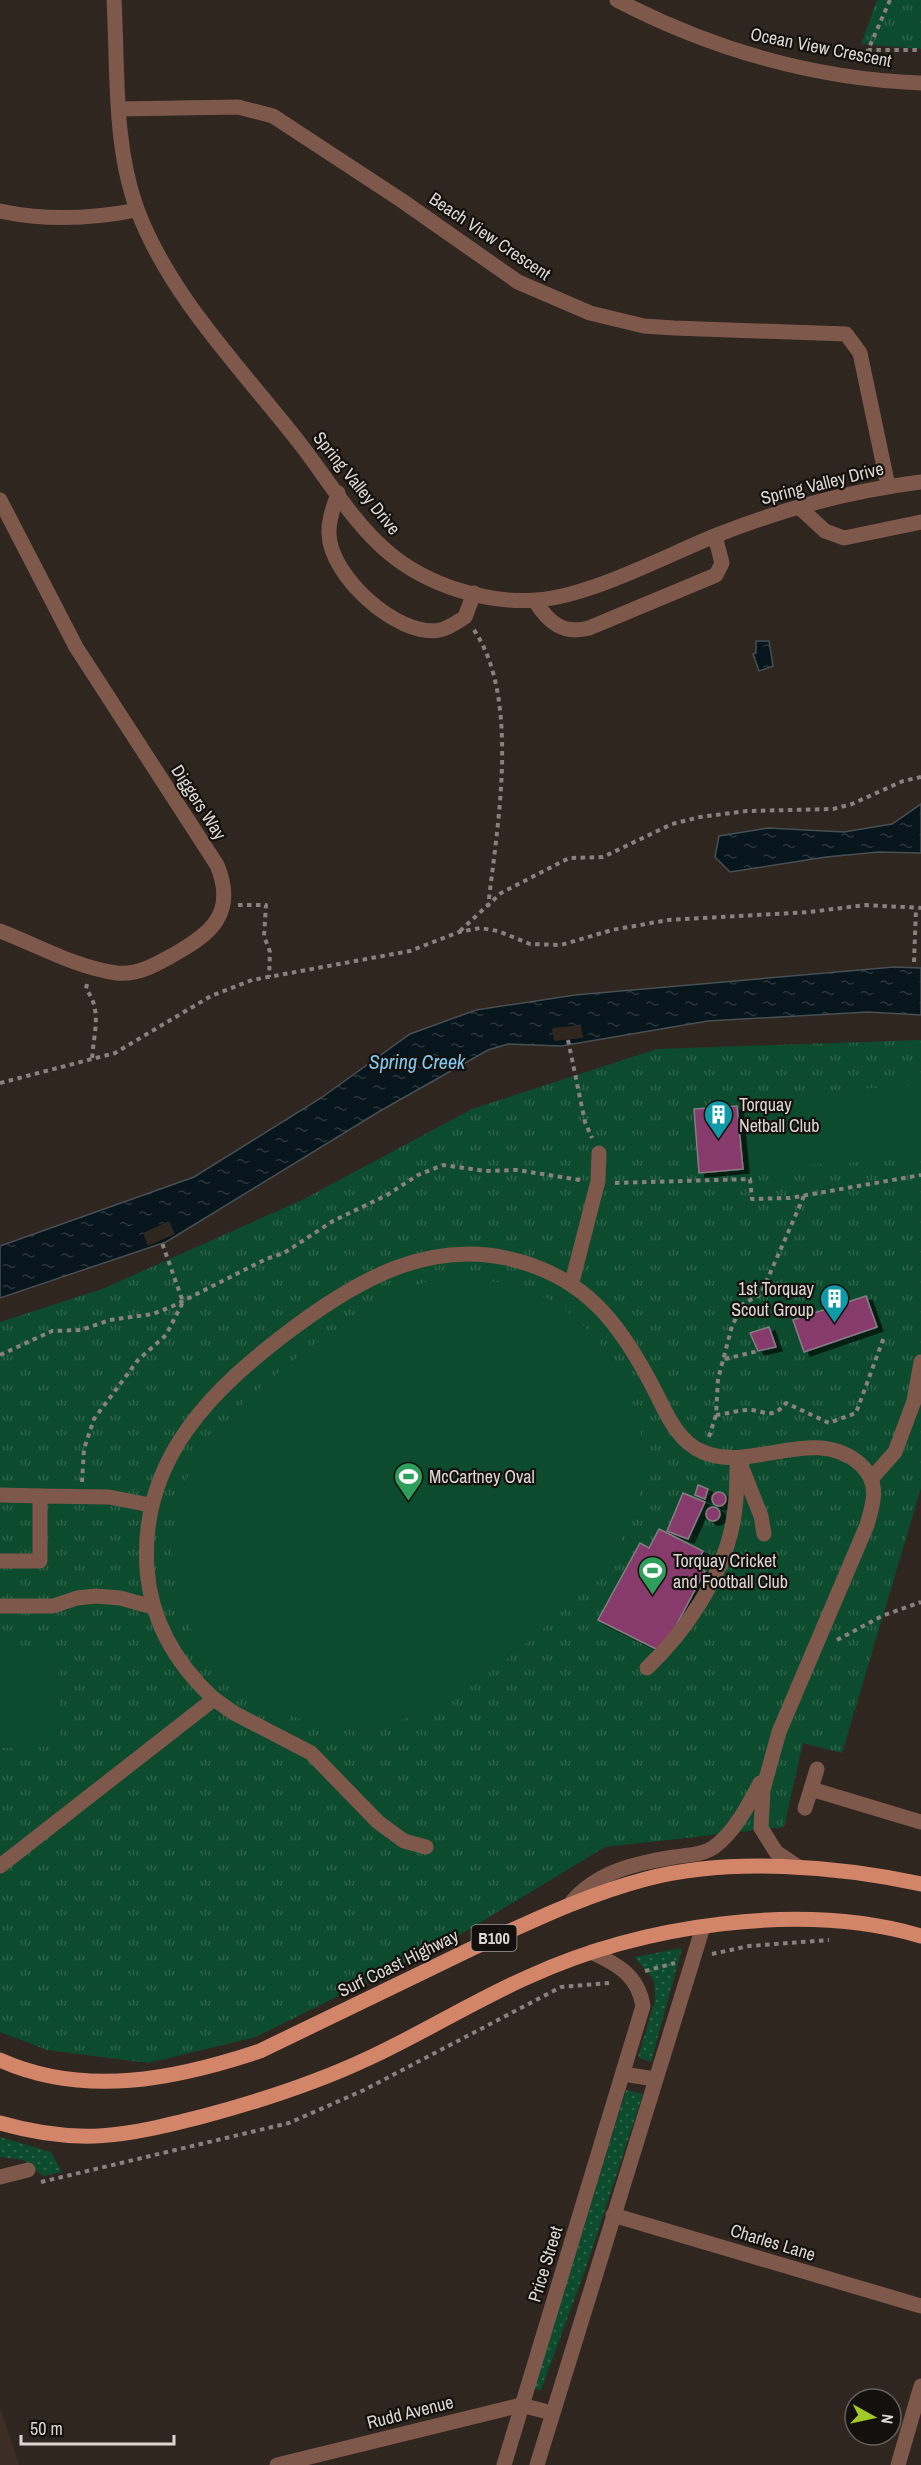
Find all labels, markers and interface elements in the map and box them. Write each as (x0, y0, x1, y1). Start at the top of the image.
street label: Ocean View Crescent (748, 21, 894, 73)
street label: Beach View Crescent (424, 186, 556, 286)
street label: Spring Valley Drive (308, 426, 406, 540)
street label: Spring Valley Drive (758, 456, 886, 510)
street label: Diggers Way (165, 760, 233, 845)
water label: Spring Creek (369, 1048, 466, 1075)
place label: Torquay Netball Club (739, 1092, 819, 1138)
building icon: Torquay Netball Club (702, 1098, 734, 1140)
place label: 1st Torquay Scout Group (731, 1276, 815, 1322)
building icon: 1st Torquay Scout Group (819, 1282, 851, 1324)
sports icon: McCartney Oval (392, 1460, 424, 1502)
place label: McCartney Oval (429, 1464, 535, 1489)
place label: Torquay Cricket and Football Club (673, 1548, 788, 1594)
sports icon: Torquay Cricket and Football Club (636, 1554, 668, 1596)
street label: Surf Coast Highway (334, 1923, 463, 2003)
road number: B100 (472, 1925, 516, 1951)
street label: Charles Lane (727, 2217, 819, 2267)
street label: Price Street (522, 2223, 568, 2305)
north arrow (843, 2387, 903, 2447)
street label: Rudd Avenue (364, 2389, 456, 2435)
scale bar (21, 2408, 174, 2446)
text: N (876, 2413, 899, 2425)
text: 50 m (30, 2416, 63, 2441)

